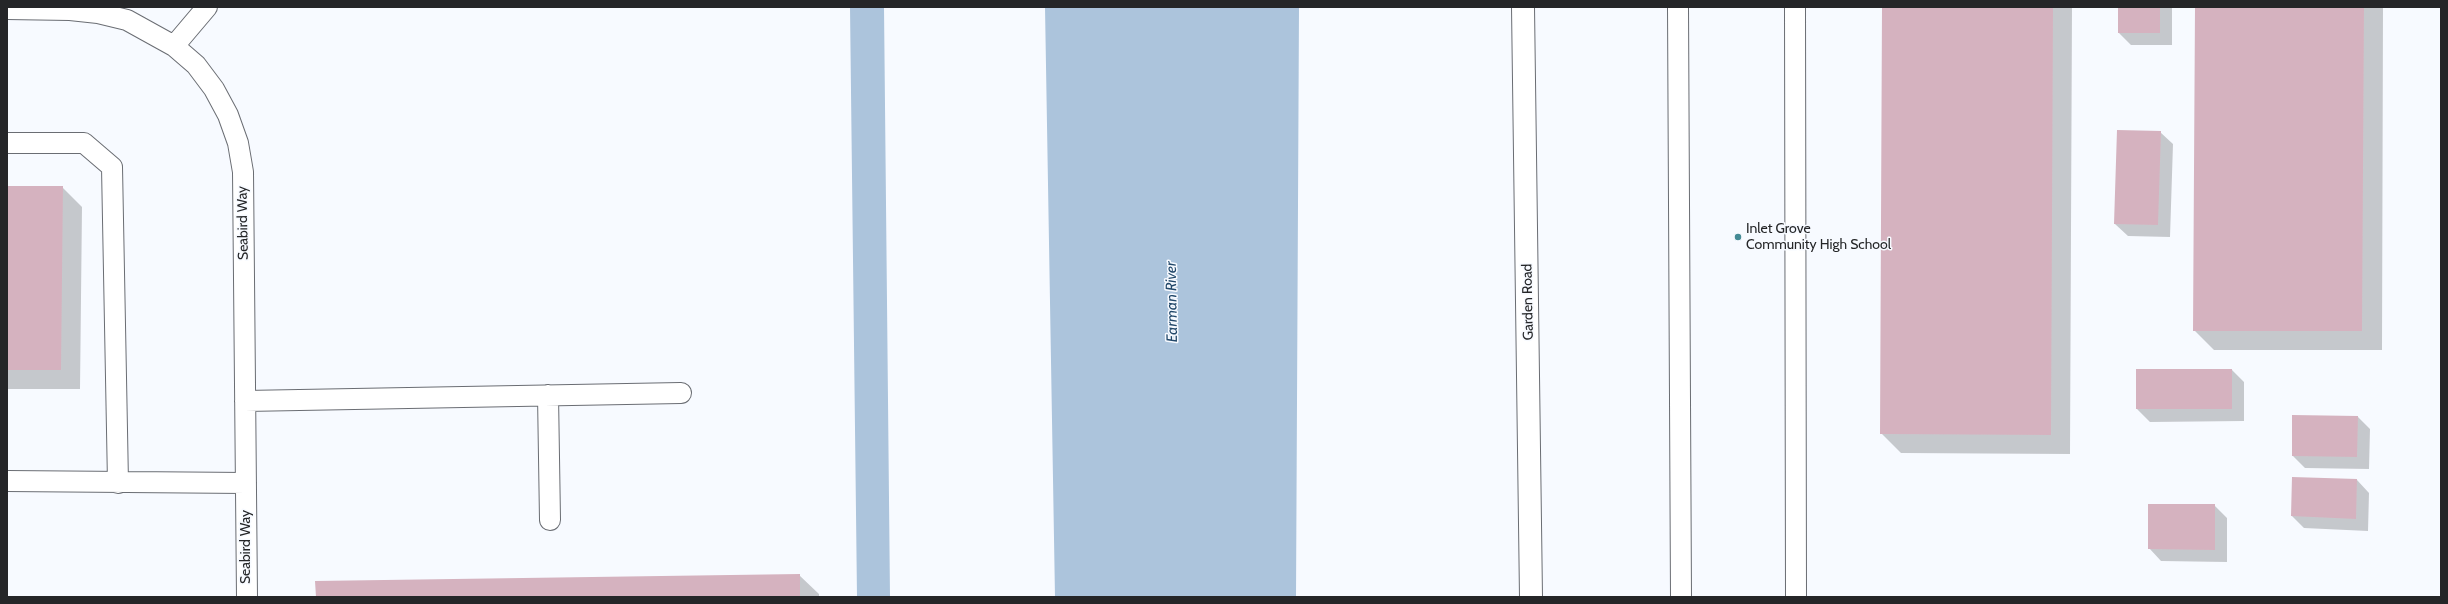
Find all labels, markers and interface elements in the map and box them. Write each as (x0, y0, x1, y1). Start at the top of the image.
street label: Seabird Way (234, 186, 252, 260)
place label: Inlet Grove Community High School (1746, 221, 1891, 254)
marker: Inlet Grove Community High School (1733, 232, 1743, 242)
water label: Earman River (1162, 261, 1182, 343)
street label: Garden Road (1519, 264, 1537, 340)
street label: Seabird Way (238, 510, 254, 584)

